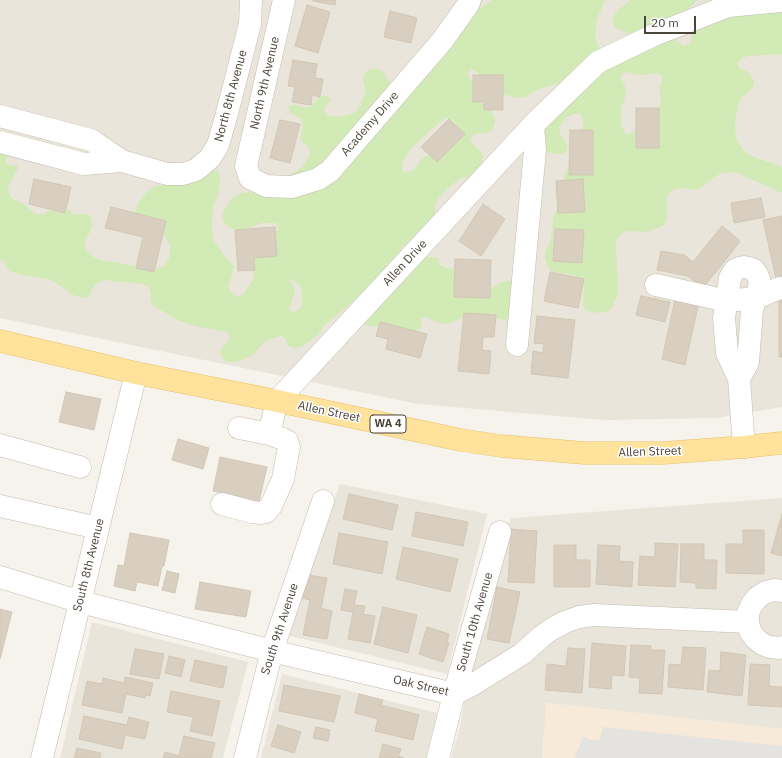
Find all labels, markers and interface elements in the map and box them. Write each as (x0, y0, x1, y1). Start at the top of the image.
scale bar (646, 8, 698, 34)
text: 20 m (651, 15, 679, 30)
street label: North 9th Avenue (247, 35, 283, 131)
street label: North 8th Avenue (212, 48, 250, 144)
street label: Academy Drive (338, 89, 402, 159)
street label: Allen Drive (380, 237, 430, 289)
street label: Allen Street (297, 398, 361, 426)
road number: WA 4 (370, 415, 406, 433)
street label: Allen Street (618, 444, 682, 460)
street label: South 8th Avenue (70, 517, 108, 613)
street label: South 10th Avenue (454, 571, 496, 673)
street label: South 9th Avenue (258, 581, 302, 677)
street label: Oak Street (392, 673, 450, 699)

